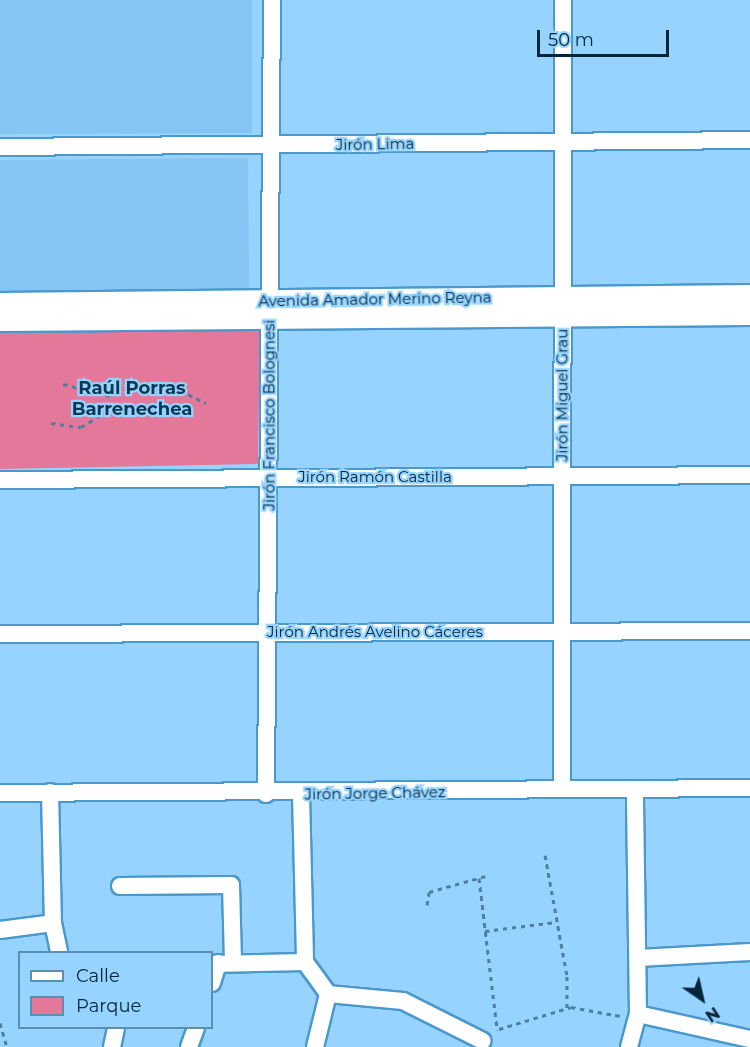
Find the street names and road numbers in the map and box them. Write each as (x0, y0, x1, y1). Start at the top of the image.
street label: Jirón Lima (336, 134, 414, 154)
street label: Avenida Amador Merino Reyna (258, 288, 492, 310)
street label: Jirón Francisco Bolognesi (260, 320, 278, 510)
street label: Jirón Miguel Grau (553, 329, 571, 461)
street label: Jirón Ramón Castilla (298, 468, 452, 486)
street label: Jirón Andrés Avelino Cáceres (267, 623, 483, 641)
street label: Jirón Jorge Chávez (304, 783, 446, 803)

